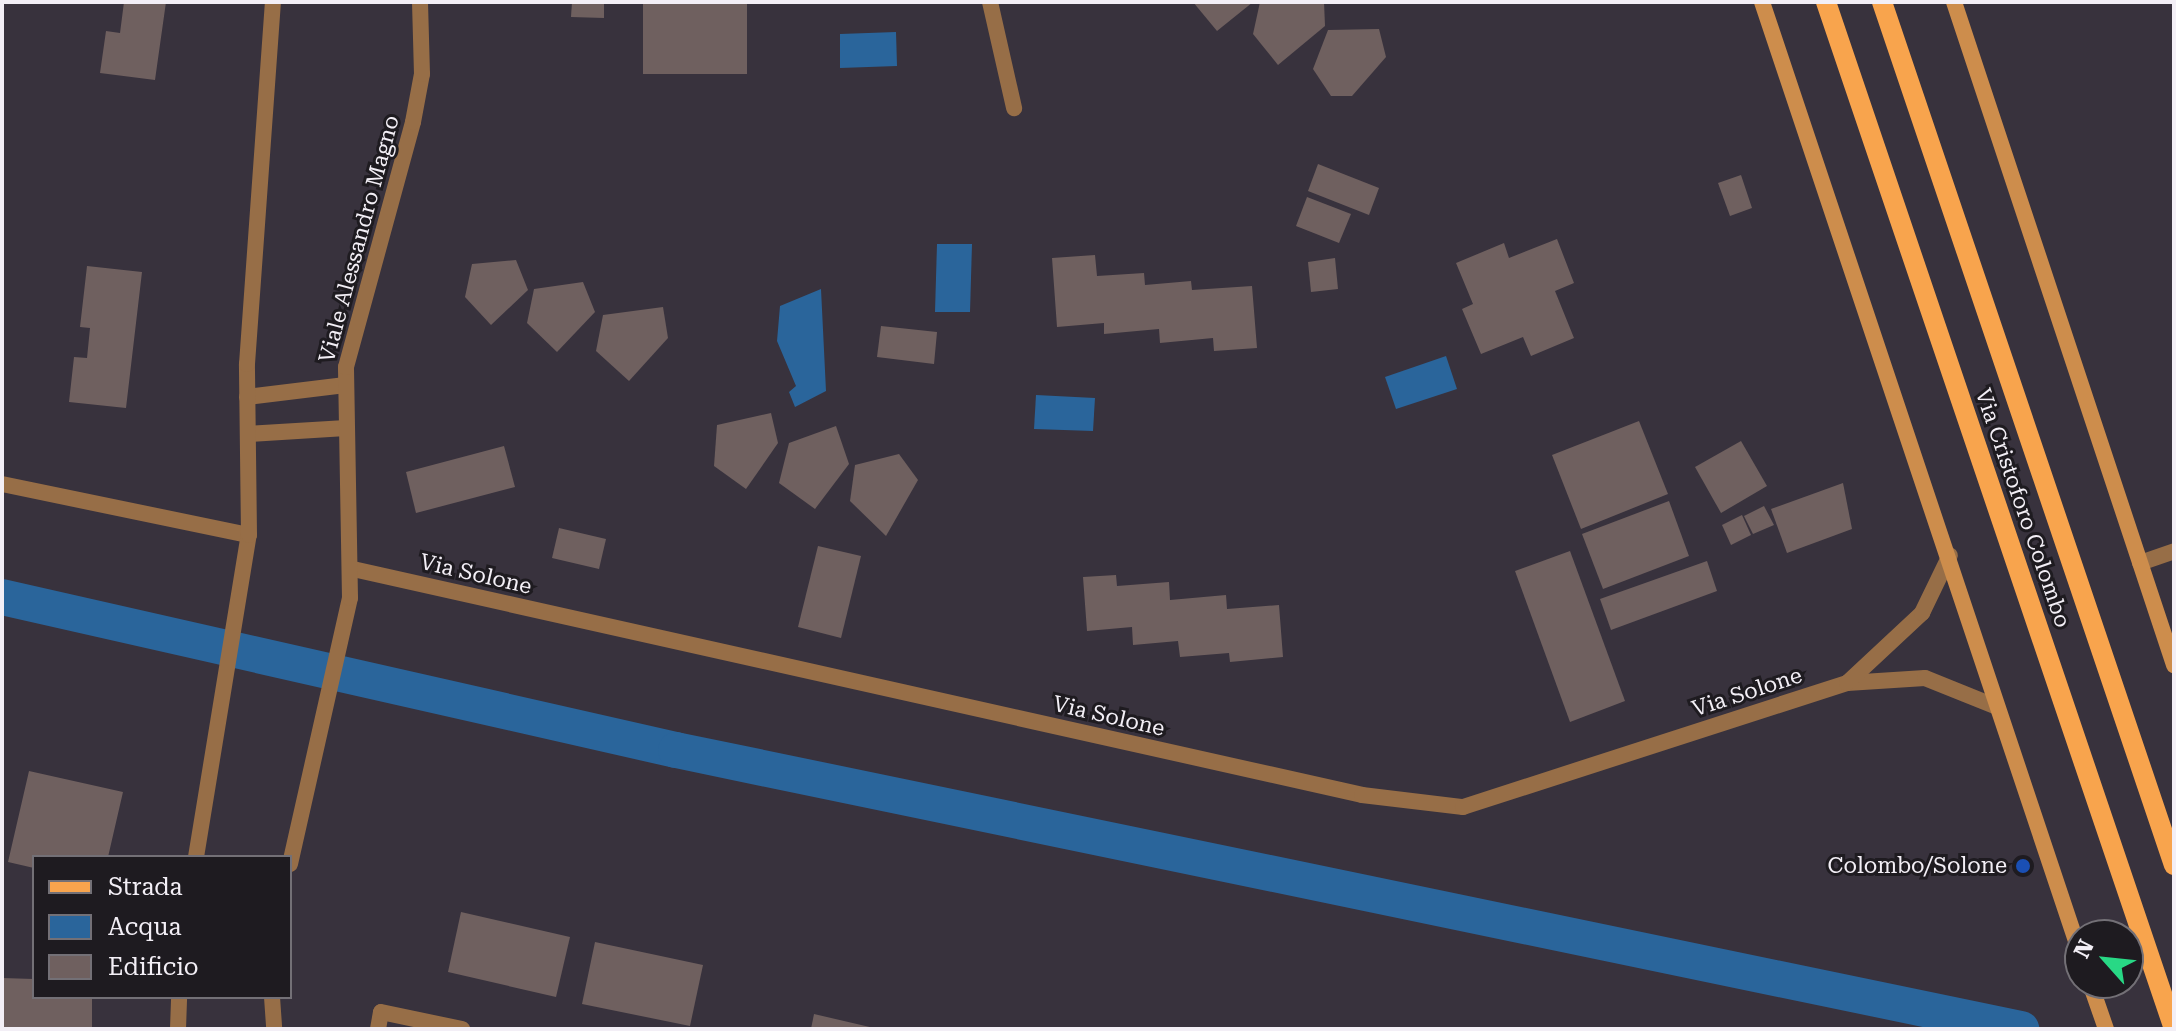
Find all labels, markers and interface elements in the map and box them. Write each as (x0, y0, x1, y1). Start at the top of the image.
street label: Viale Alessandro Magno (313, 112, 405, 366)
street label: Via Cristoforo Colombo (1970, 385, 2076, 631)
street label: Via Solone (417, 548, 535, 600)
street label: Via Solone (1689, 662, 1805, 722)
street label: Via Solone (1050, 690, 1168, 742)
place label: Colombo/Solone (1828, 853, 2007, 879)
legend (32, 855, 292, 999)
marker: Colombo/Solone (2014, 857, 2032, 875)
text: Strada (108, 873, 183, 901)
text: Acqua (108, 913, 181, 941)
north arrow (2064, 919, 2144, 999)
text: N (2069, 936, 2099, 962)
text: Edificio (108, 953, 199, 981)

